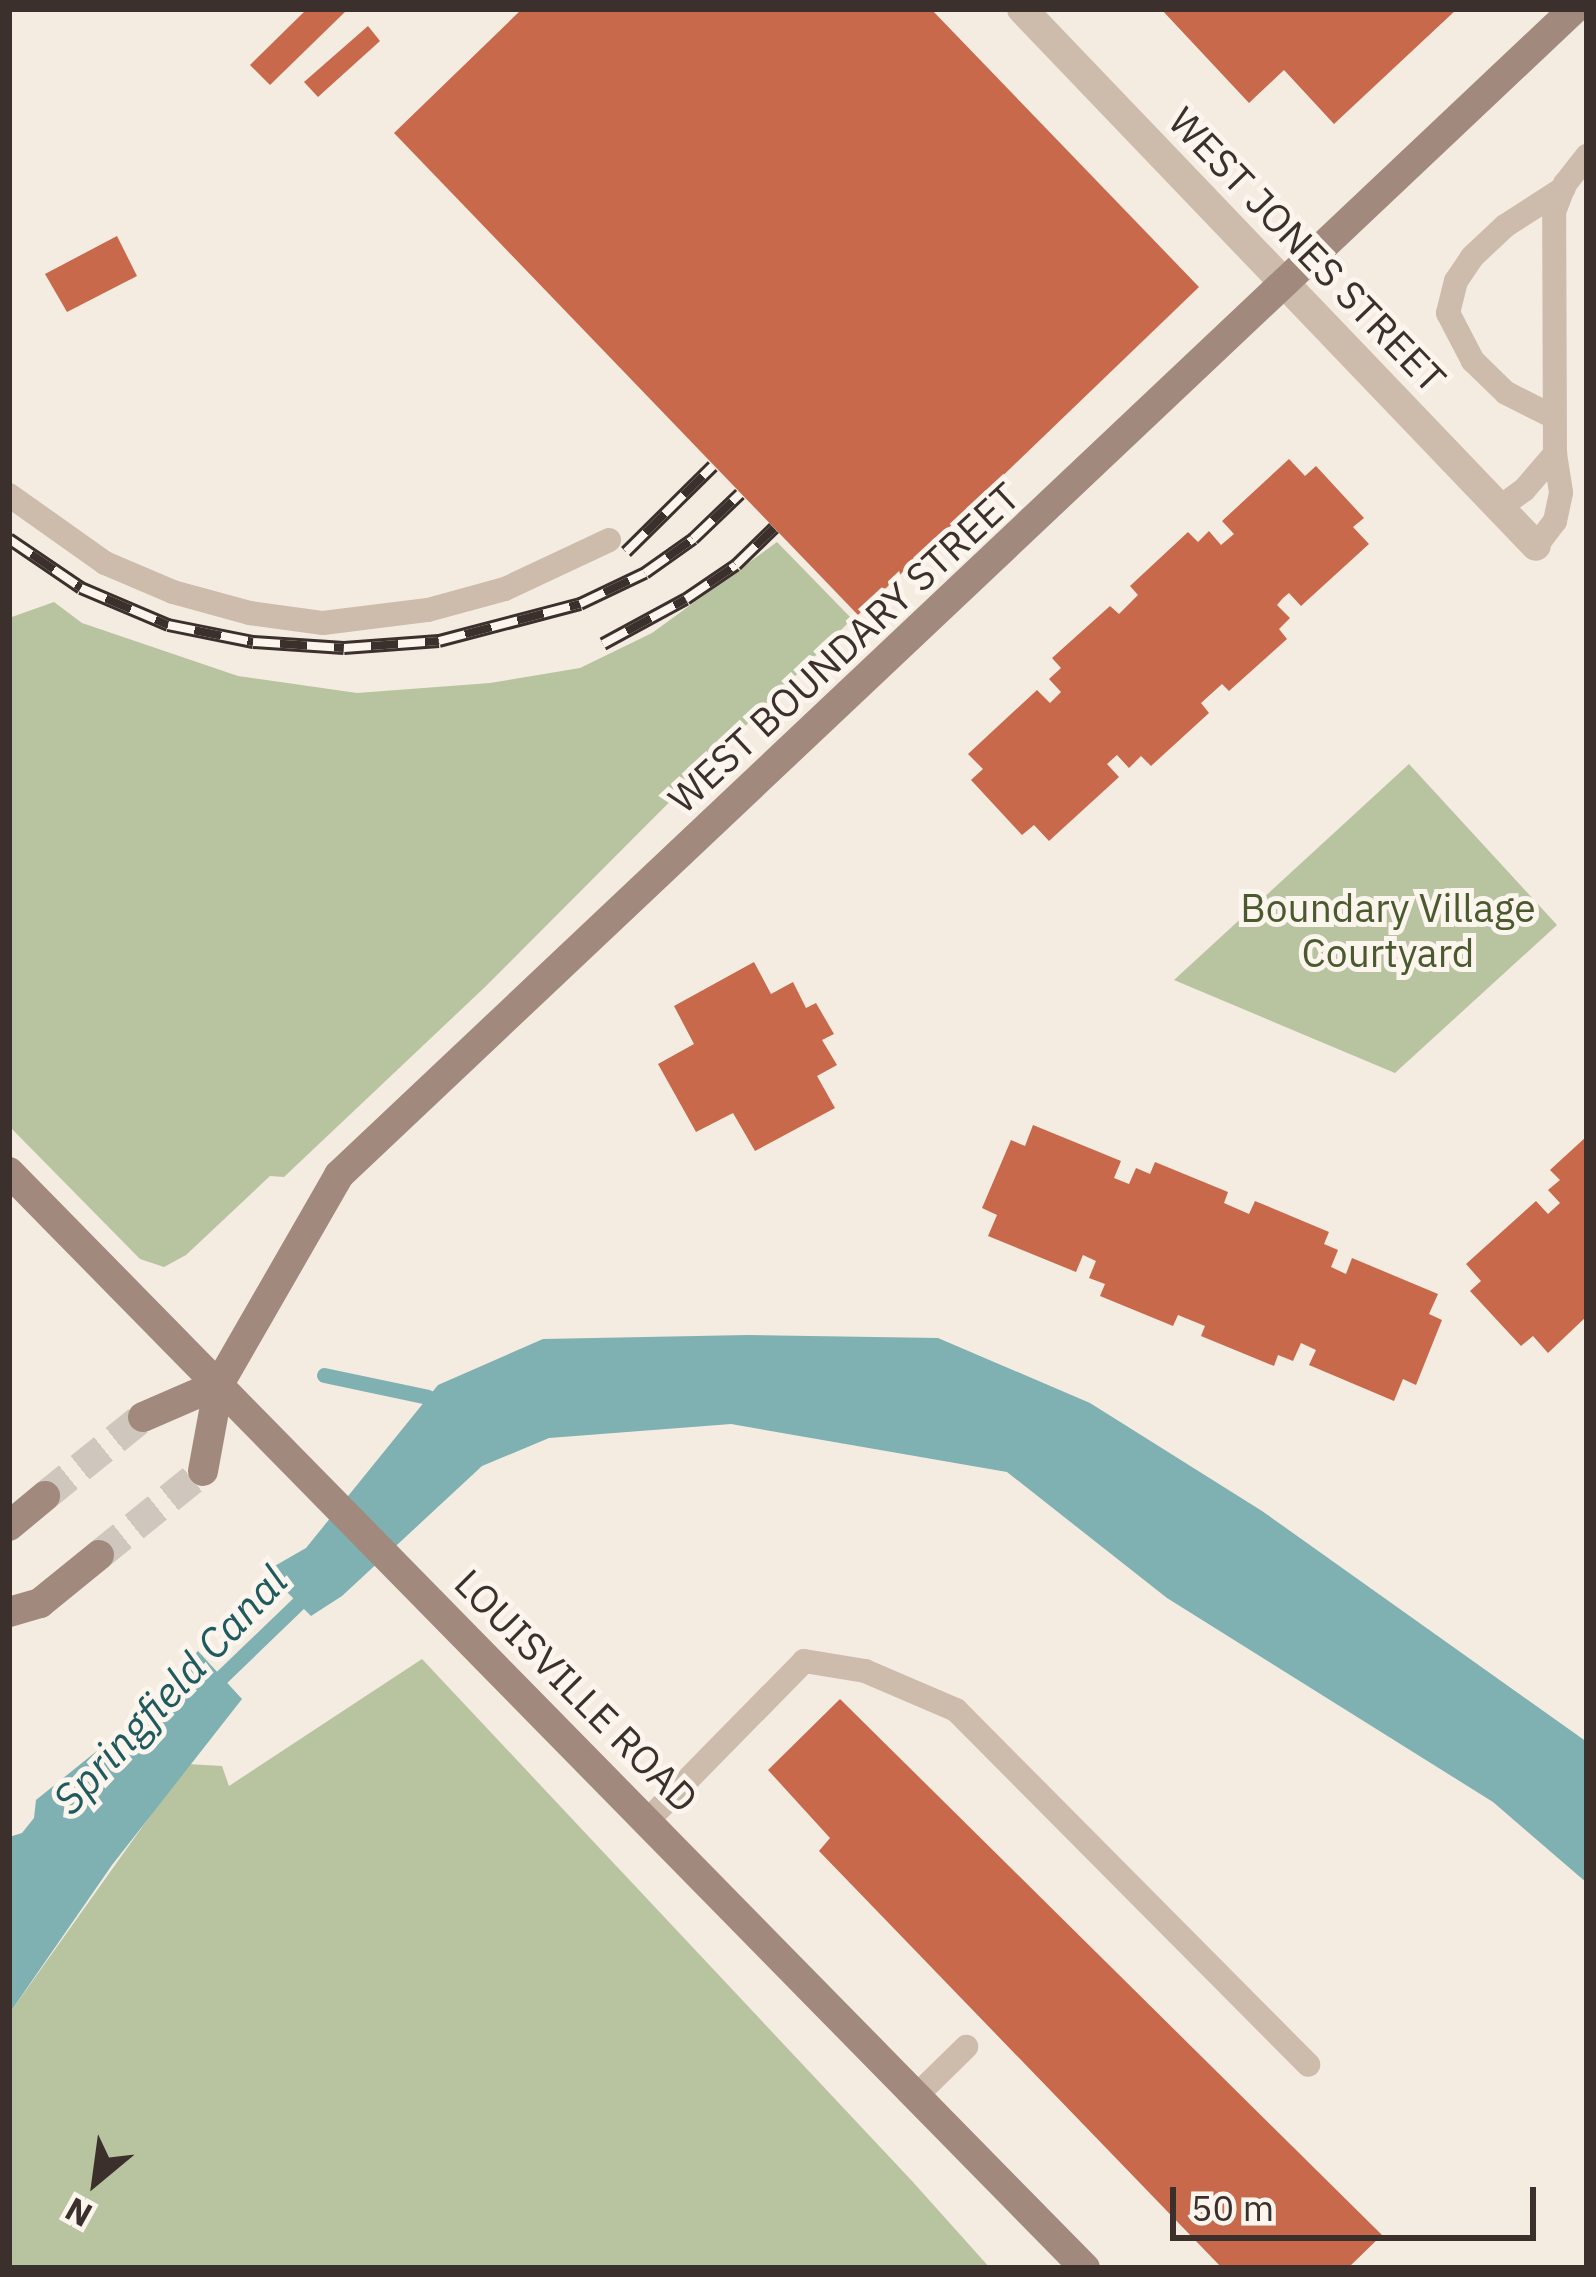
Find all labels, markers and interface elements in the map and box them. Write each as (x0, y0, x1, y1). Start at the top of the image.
street label: WEST JONES STREET (1159, 98, 1455, 402)
street label: WEST BOUNDARY STREET (659, 473, 1029, 823)
park label: Boundary Village Courtyard (1240, 886, 1536, 977)
water label: Springfield Canal (42, 1556, 298, 1824)
street label: LOUISVILLE ROAD (445, 1560, 707, 1822)
north arrow (36, 2121, 156, 2241)
scale bar (1176, 2163, 1542, 2237)
text: 50 m (1191, 2184, 1274, 2231)
text: N (57, 2188, 99, 2238)

